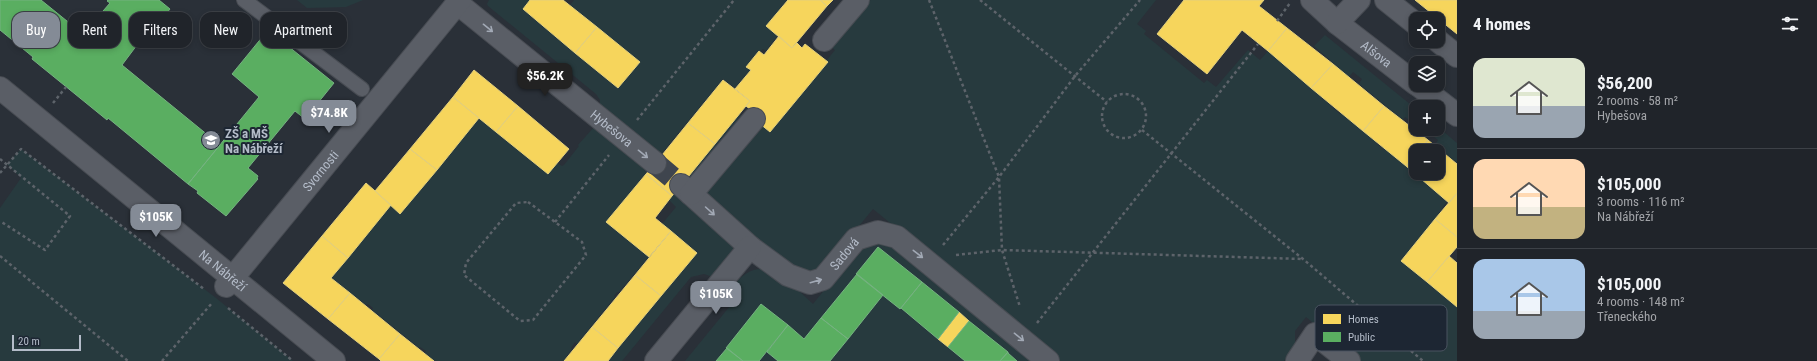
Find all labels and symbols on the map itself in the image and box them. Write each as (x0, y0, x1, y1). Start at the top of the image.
one-way arrow (482, 23, 493, 32)
street label: Alšova (1358, 37, 1395, 70)
pin: $56.2K (512, 63, 578, 97)
pin: $74.8K (296, 100, 362, 134)
street label: Hybešova (587, 107, 636, 150)
place label: ZŠ a MŠ Na Nábřeží (225, 126, 284, 156)
school or university icon: ZŠ a MŠ Na Nábřeží (200, 129, 222, 151)
street label: Svornosti (300, 148, 342, 194)
one-way arrow (637, 149, 648, 158)
pin: $105K (128, 204, 184, 238)
one-way arrow (705, 206, 715, 215)
street label: Sadová (827, 235, 862, 273)
street label: Na Nábřeží (196, 247, 250, 295)
one-way arrow (913, 250, 924, 259)
one-way arrow (809, 277, 822, 284)
pin: $105K (688, 281, 744, 315)
legend (1315, 305, 1447, 351)
text: Homes (1348, 313, 1379, 326)
text: Public (1348, 331, 1375, 344)
scale bar (12, 333, 81, 352)
one-way arrow (1013, 333, 1024, 342)

